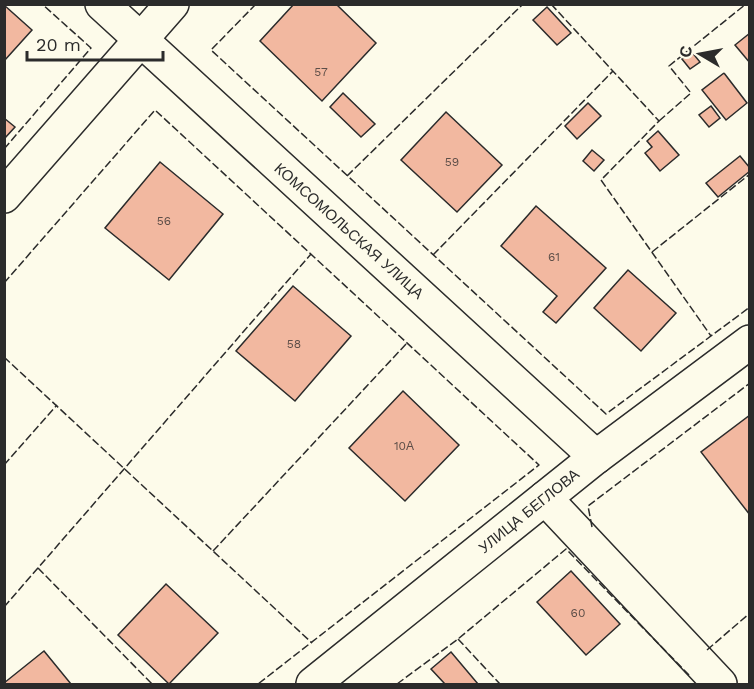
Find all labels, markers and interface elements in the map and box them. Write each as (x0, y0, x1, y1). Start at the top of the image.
scale bar (27, 24, 164, 62)
north arrow (670, 24, 730, 84)
text: 20 m (36, 34, 81, 55)
text: С (675, 44, 696, 59)
house number: 57 (314, 65, 328, 79)
house number: 59 (445, 155, 459, 169)
street label: КОМСОМОЛЬСКАЯ УЛИЦА (271, 159, 427, 303)
house number: 56 (157, 214, 171, 228)
house number: 61 (548, 250, 560, 264)
house number: 58 (287, 337, 301, 351)
house number: 10А (394, 439, 414, 453)
street label: УЛИЦА БЕГЛОВА (475, 465, 583, 557)
house number: 60 (571, 606, 585, 620)

